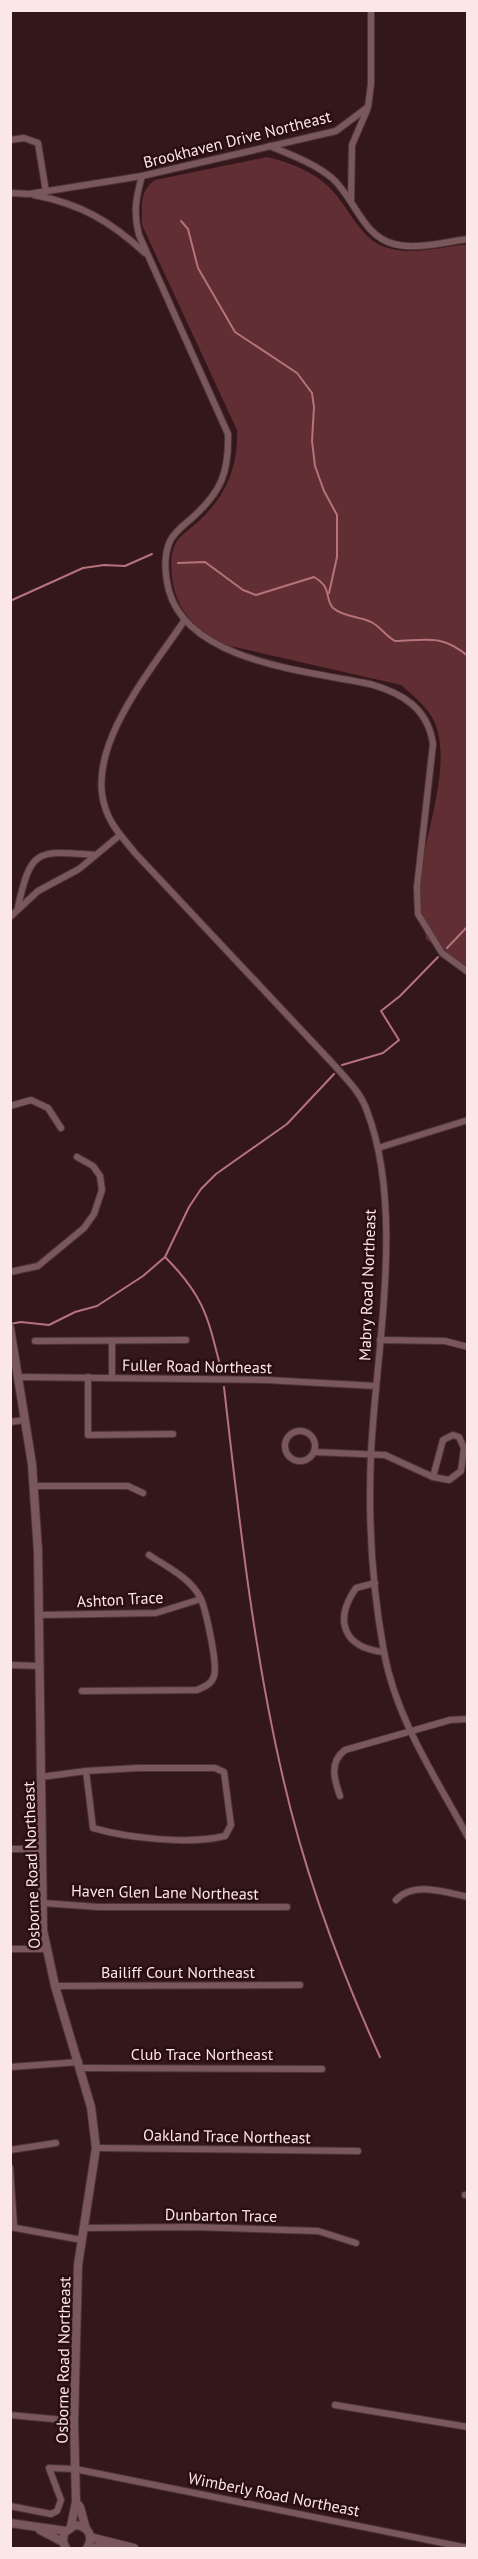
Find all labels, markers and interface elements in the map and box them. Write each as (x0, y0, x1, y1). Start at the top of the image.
street label: Brookhaven Drive Northeast (141, 106, 333, 172)
street label: Mabry Road Northeast (354, 1208, 380, 1361)
street label: Fuller Road Northeast (122, 1355, 273, 1377)
street label: Ashton Trace (76, 1587, 164, 1611)
street label: Osborne Road Northeast (18, 1780, 44, 1949)
street label: Haven Glen Lane Northeast (71, 1880, 260, 1904)
street label: Bailiff Court Northeast (101, 1962, 256, 1982)
street label: Club Trace Northeast (131, 2044, 274, 2064)
street label: Oakland Trace Northeast (143, 2125, 312, 2147)
street label: Dunbarton Trace (165, 2204, 277, 2226)
street label: Osborne Road Northeast (52, 2276, 74, 2444)
street label: Wimberly Road Northeast (187, 2468, 362, 2521)

